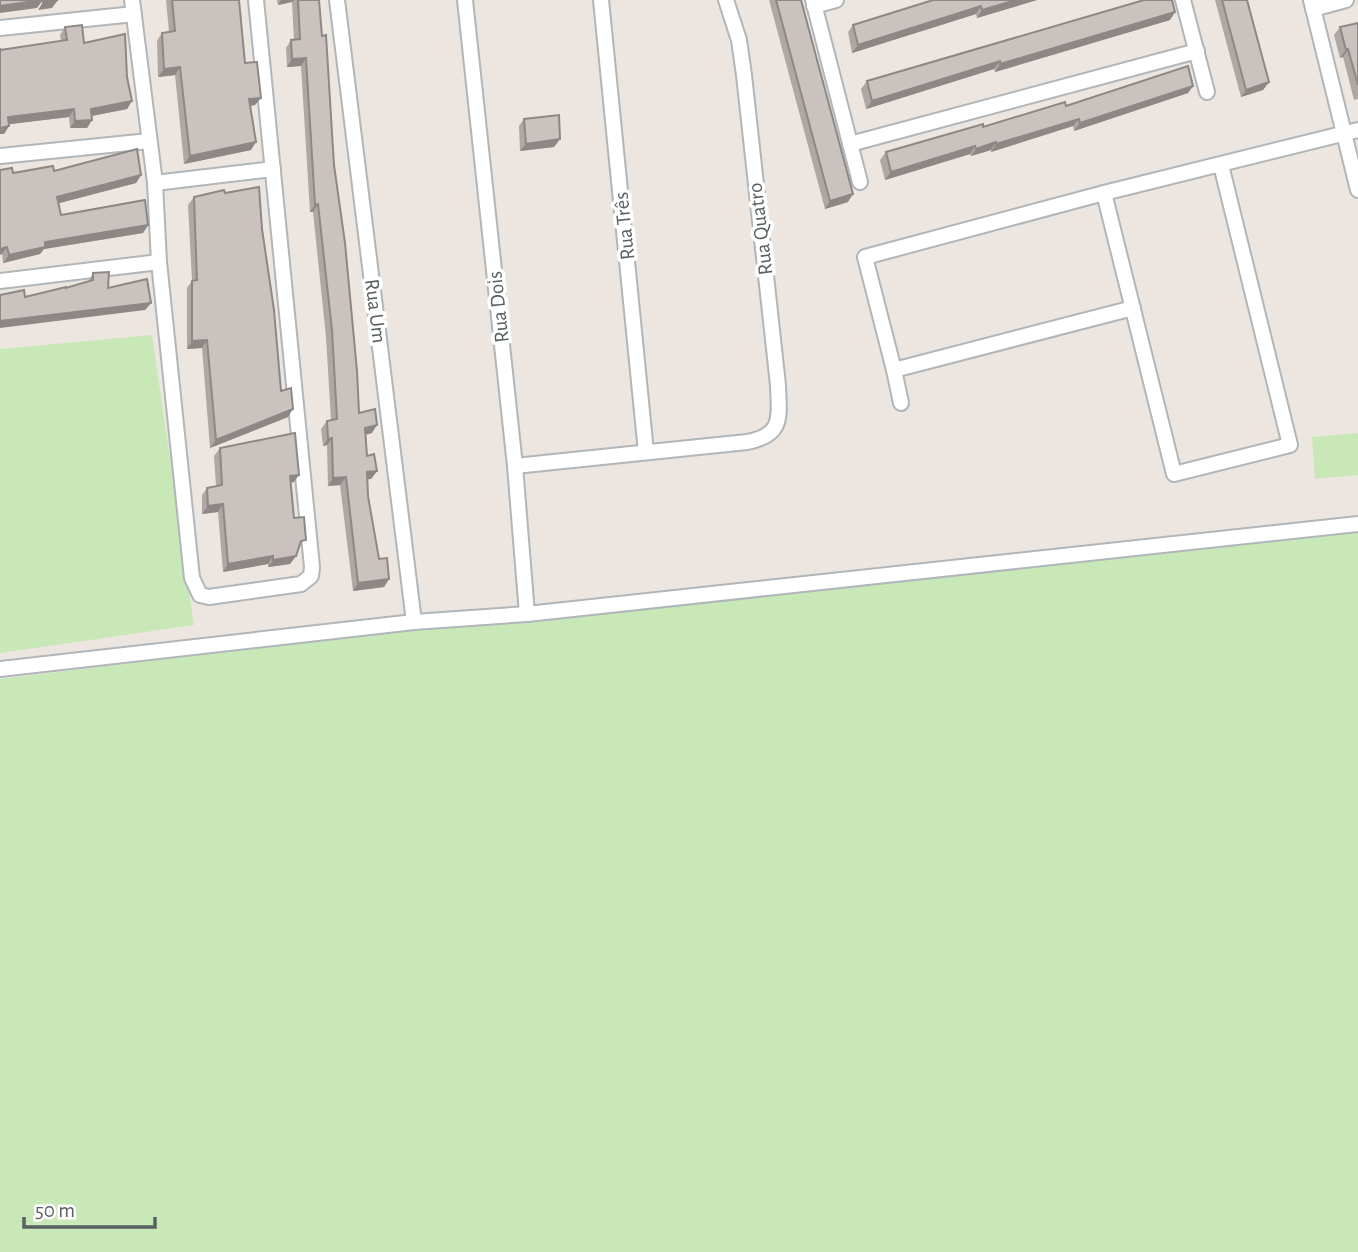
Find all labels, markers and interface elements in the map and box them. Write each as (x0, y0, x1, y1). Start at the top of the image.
street label: Rua Quatro (744, 182, 777, 276)
street label: Rua Três (610, 191, 639, 261)
street label: Rua Dois (484, 270, 513, 344)
street label: Rua Um (361, 278, 390, 344)
scale bar (24, 1186, 156, 1230)
text: 50 m (35, 1200, 75, 1221)

